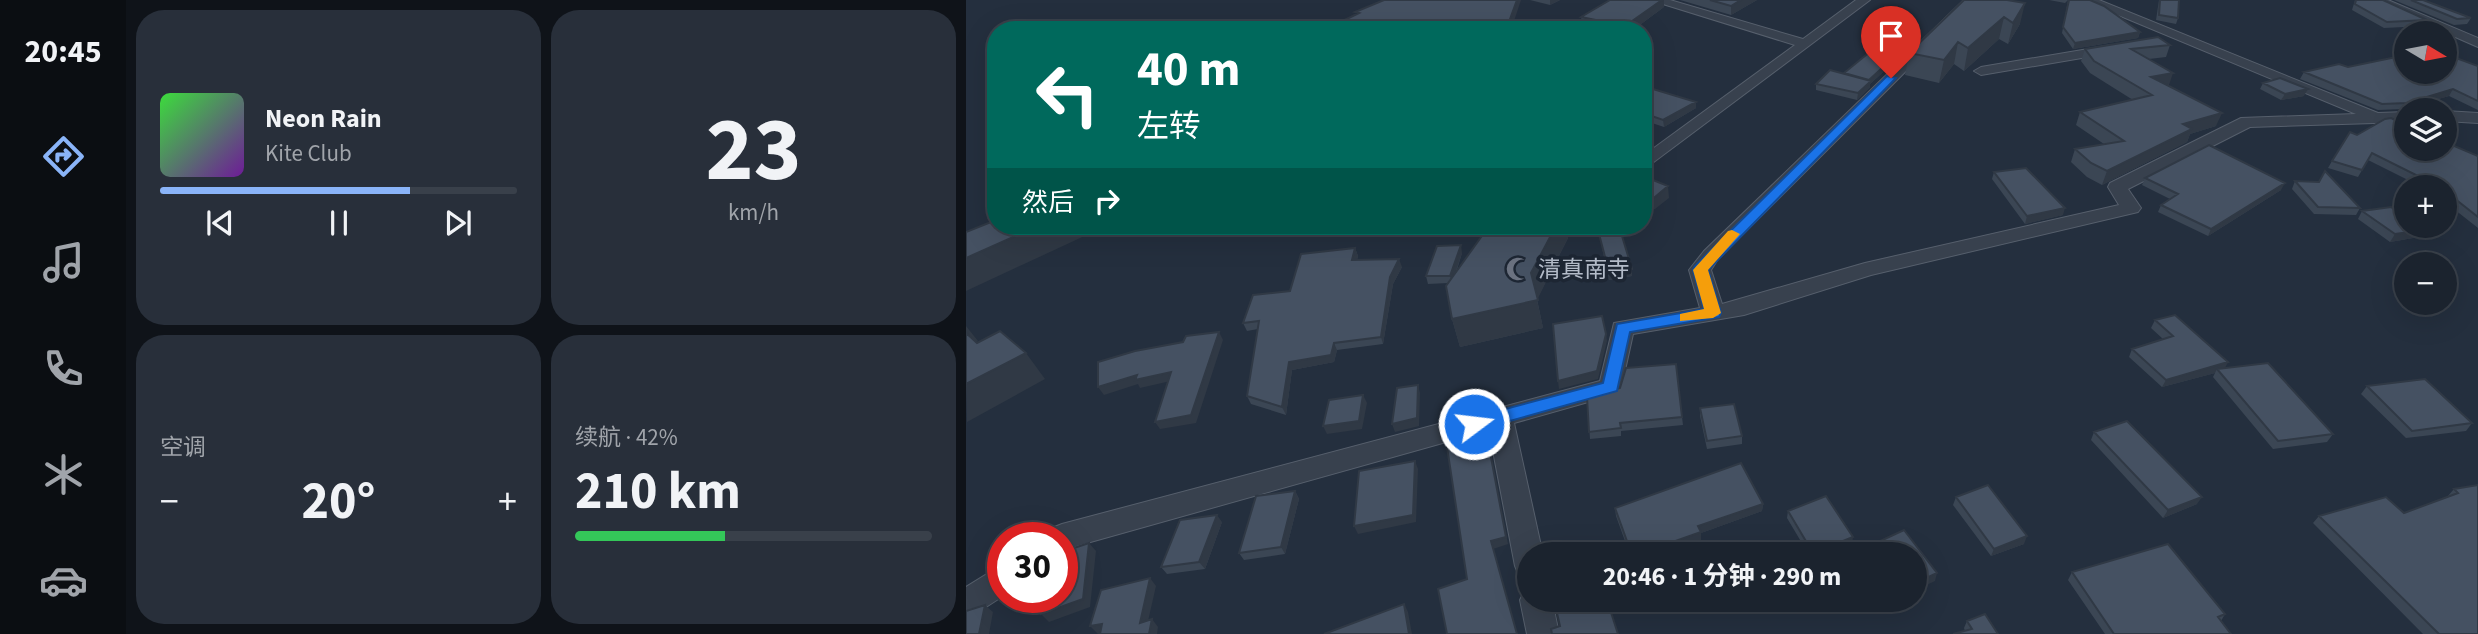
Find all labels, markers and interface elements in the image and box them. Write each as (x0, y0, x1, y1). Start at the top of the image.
pin (1861, 6, 1921, 78)
icon: arrive (1872, 17, 1910, 55)
north arrow (2394, 21, 2457, 84)
map controls (2394, 21, 2457, 315)
text: 20:45 (24, 29, 102, 75)
text: 40 m (1137, 35, 1241, 105)
icon: left (1022, 49, 1113, 140)
text: 23 (705, 86, 802, 215)
button: layers (2394, 98, 2457, 161)
text: Neon Rain (265, 100, 382, 137)
text: 左转 (1137, 104, 1201, 150)
icon: directions (39, 132, 88, 181)
text: Kite Club (265, 137, 352, 170)
button: + (2394, 175, 2457, 238)
icon: right (1088, 182, 1126, 220)
text: 然后 (1022, 184, 1074, 221)
text: km/h (728, 196, 779, 229)
icon: previous (201, 204, 239, 242)
icon: pause (320, 204, 358, 242)
icon: next (439, 204, 477, 242)
icon: music (39, 238, 88, 287)
button: − (2394, 252, 2457, 315)
place label: 清真南寺 (1538, 253, 1630, 286)
mosque icon: 清真南寺 (1504, 255, 1532, 283)
icon: phone (39, 344, 88, 393)
position arrow (1437, 387, 1511, 461)
text: 续航 · 42% (575, 421, 678, 454)
text: 空调 (160, 431, 206, 464)
icon: climate (39, 450, 88, 499)
text: 210 km (575, 455, 741, 529)
text: 20° (302, 465, 375, 539)
text: − (160, 475, 179, 529)
text: + (498, 475, 517, 529)
speed limit sign: 30 (987, 522, 1078, 613)
icon: car (39, 556, 88, 605)
text: 20:46 · 1 分钟 · 290 m (1603, 558, 1841, 595)

